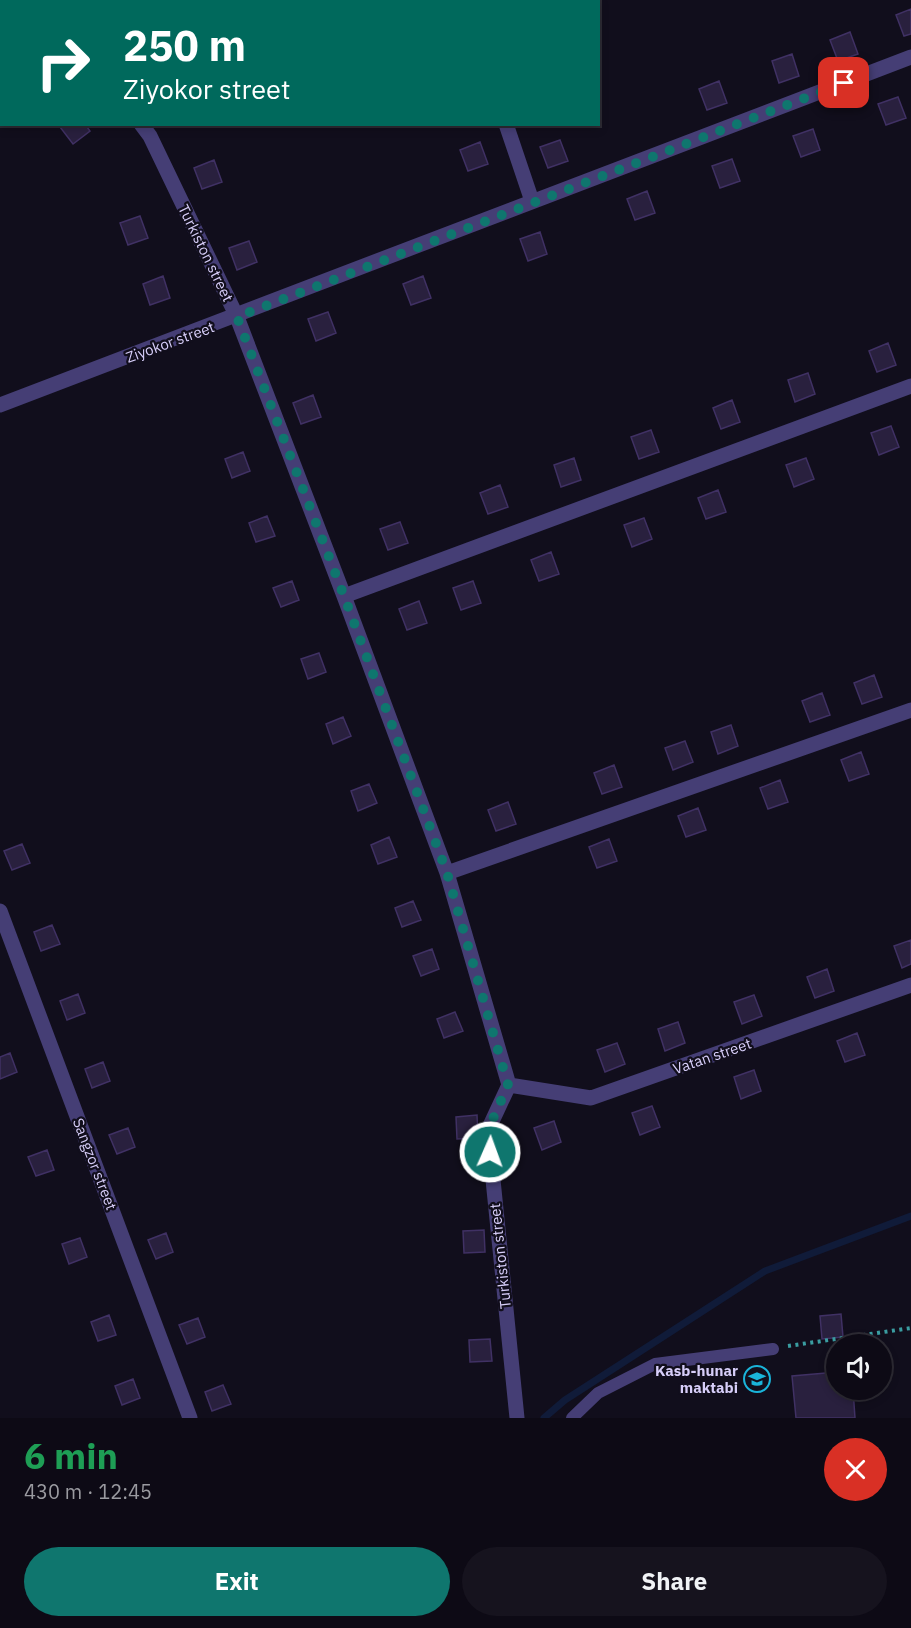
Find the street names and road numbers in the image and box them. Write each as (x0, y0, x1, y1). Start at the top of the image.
street label: Turkiston street (174, 201, 238, 305)
street label: Ziyokor street (123, 317, 217, 367)
street label: Vatan street (670, 1034, 754, 1078)
street label: Sangzor street (69, 1115, 121, 1213)
street label: Turkiston street (485, 1202, 515, 1310)

